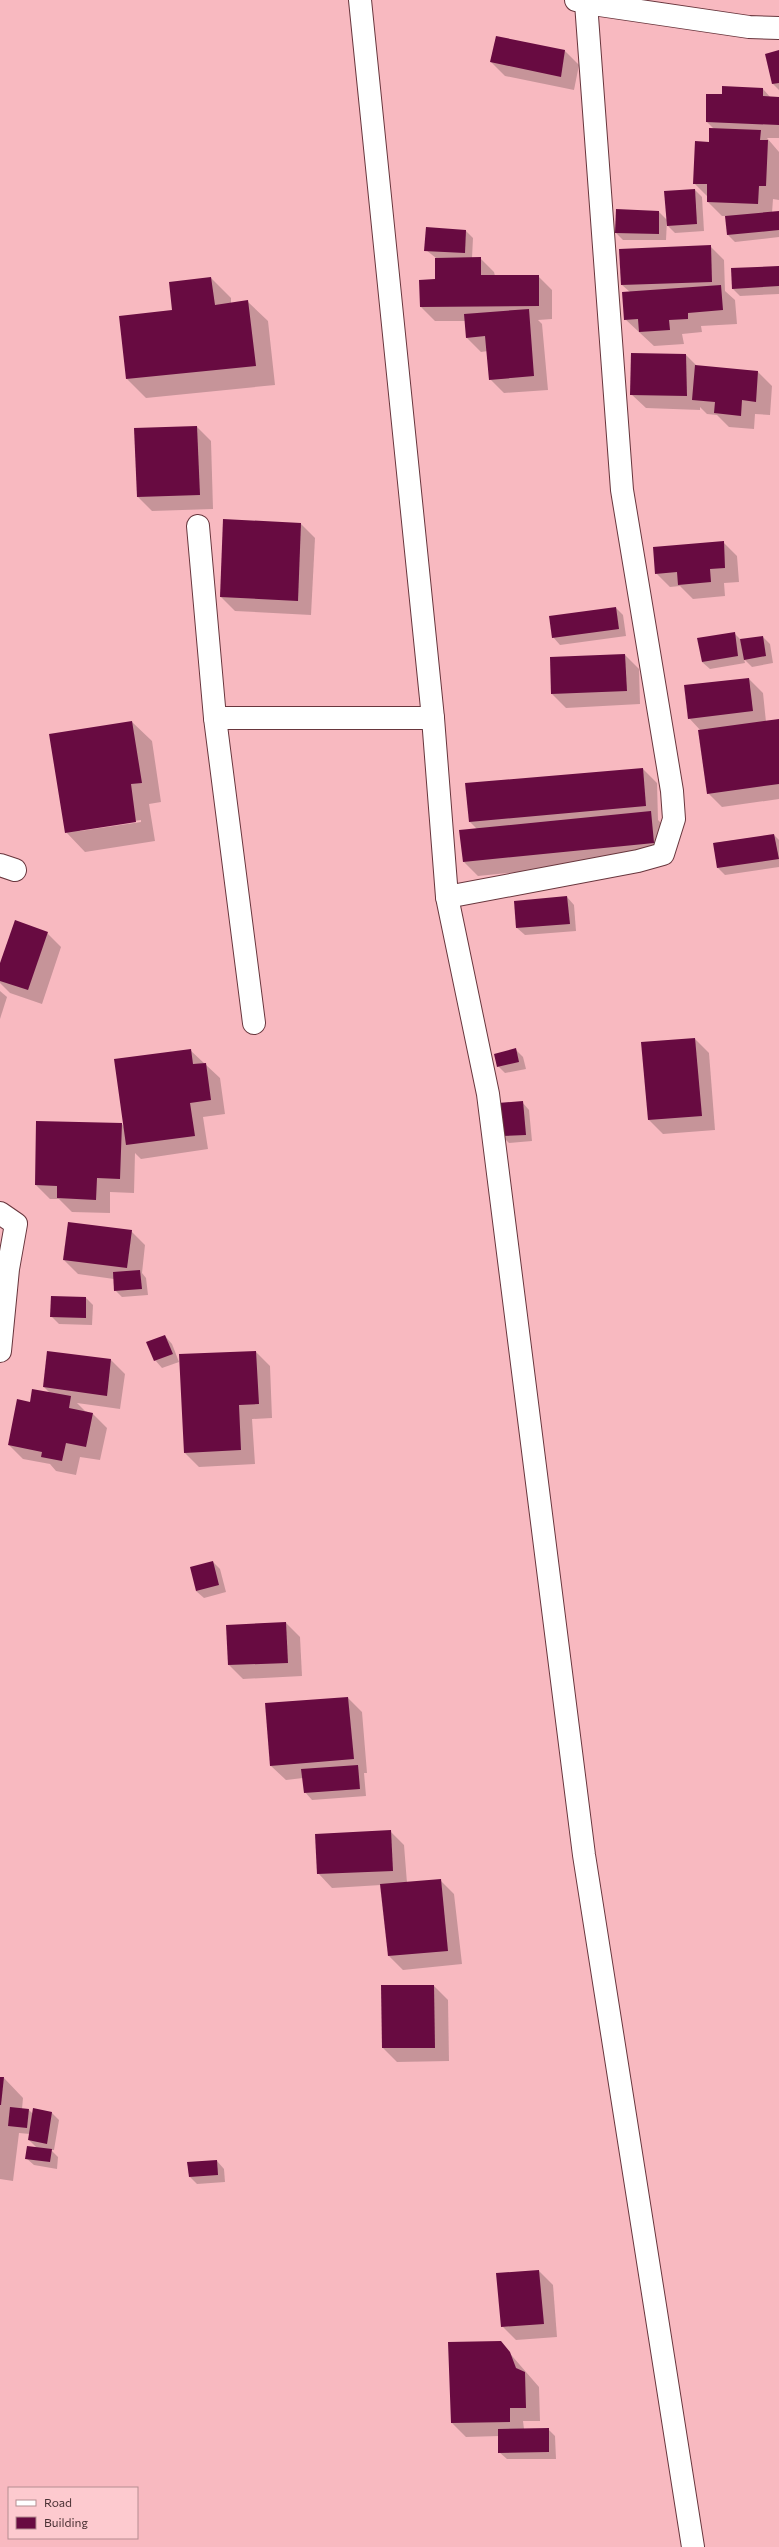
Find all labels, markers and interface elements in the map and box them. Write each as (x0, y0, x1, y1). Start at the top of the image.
legend (8, 2487, 138, 2539)
text: Road (44, 2495, 72, 2509)
text: Building (44, 2515, 88, 2529)

